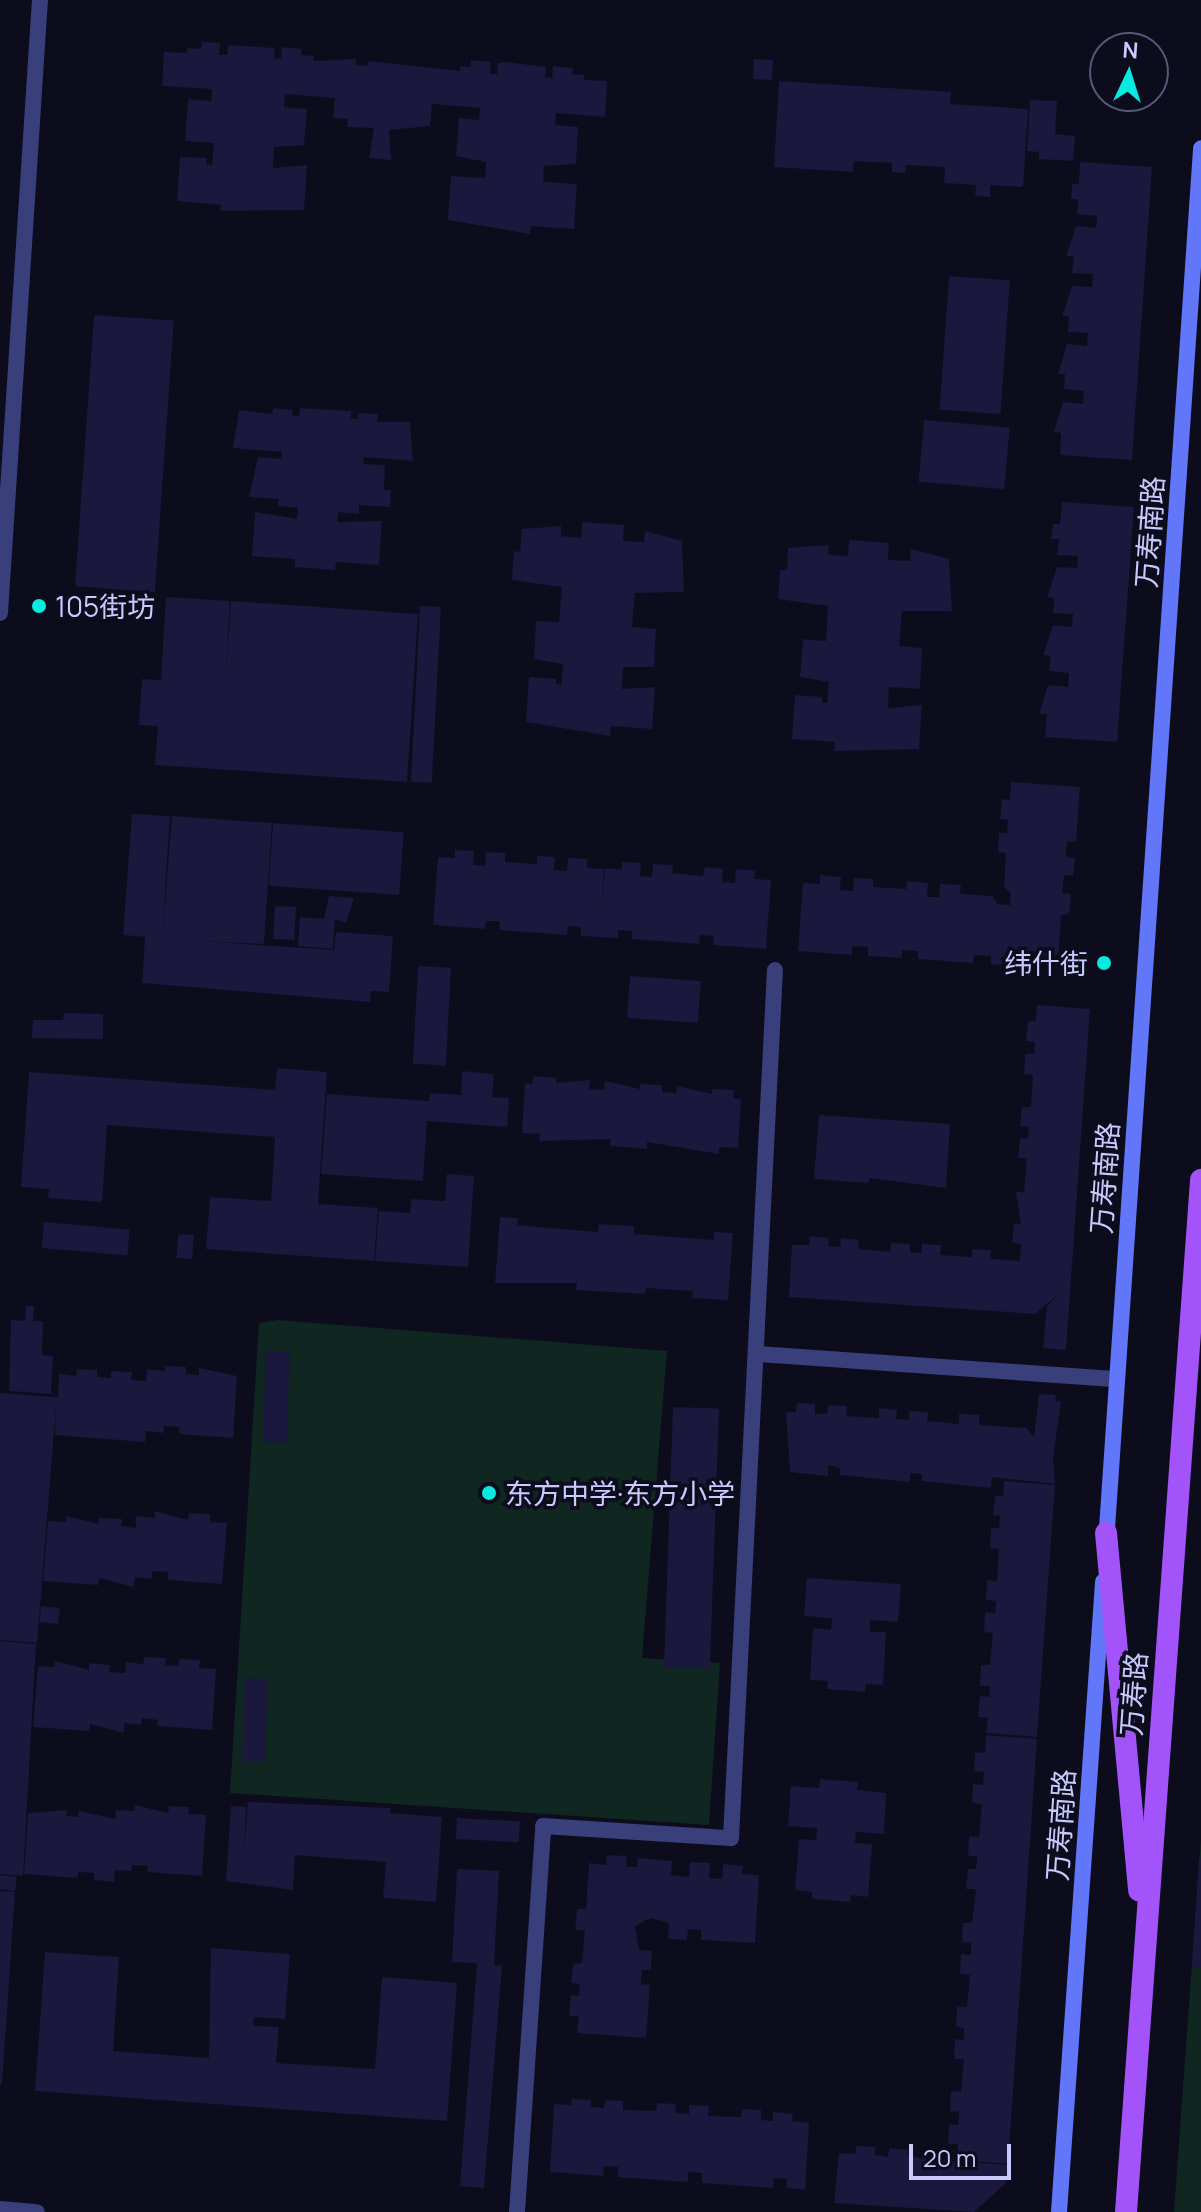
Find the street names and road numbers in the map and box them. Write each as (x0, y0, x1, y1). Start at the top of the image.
street label: 万寿南路 (1128, 475, 1170, 589)
street label: 万寿南路 (1083, 1121, 1125, 1235)
street label: 万寿路 (1113, 1651, 1153, 1737)
street label: 万寿南路 (1039, 1768, 1081, 1882)

